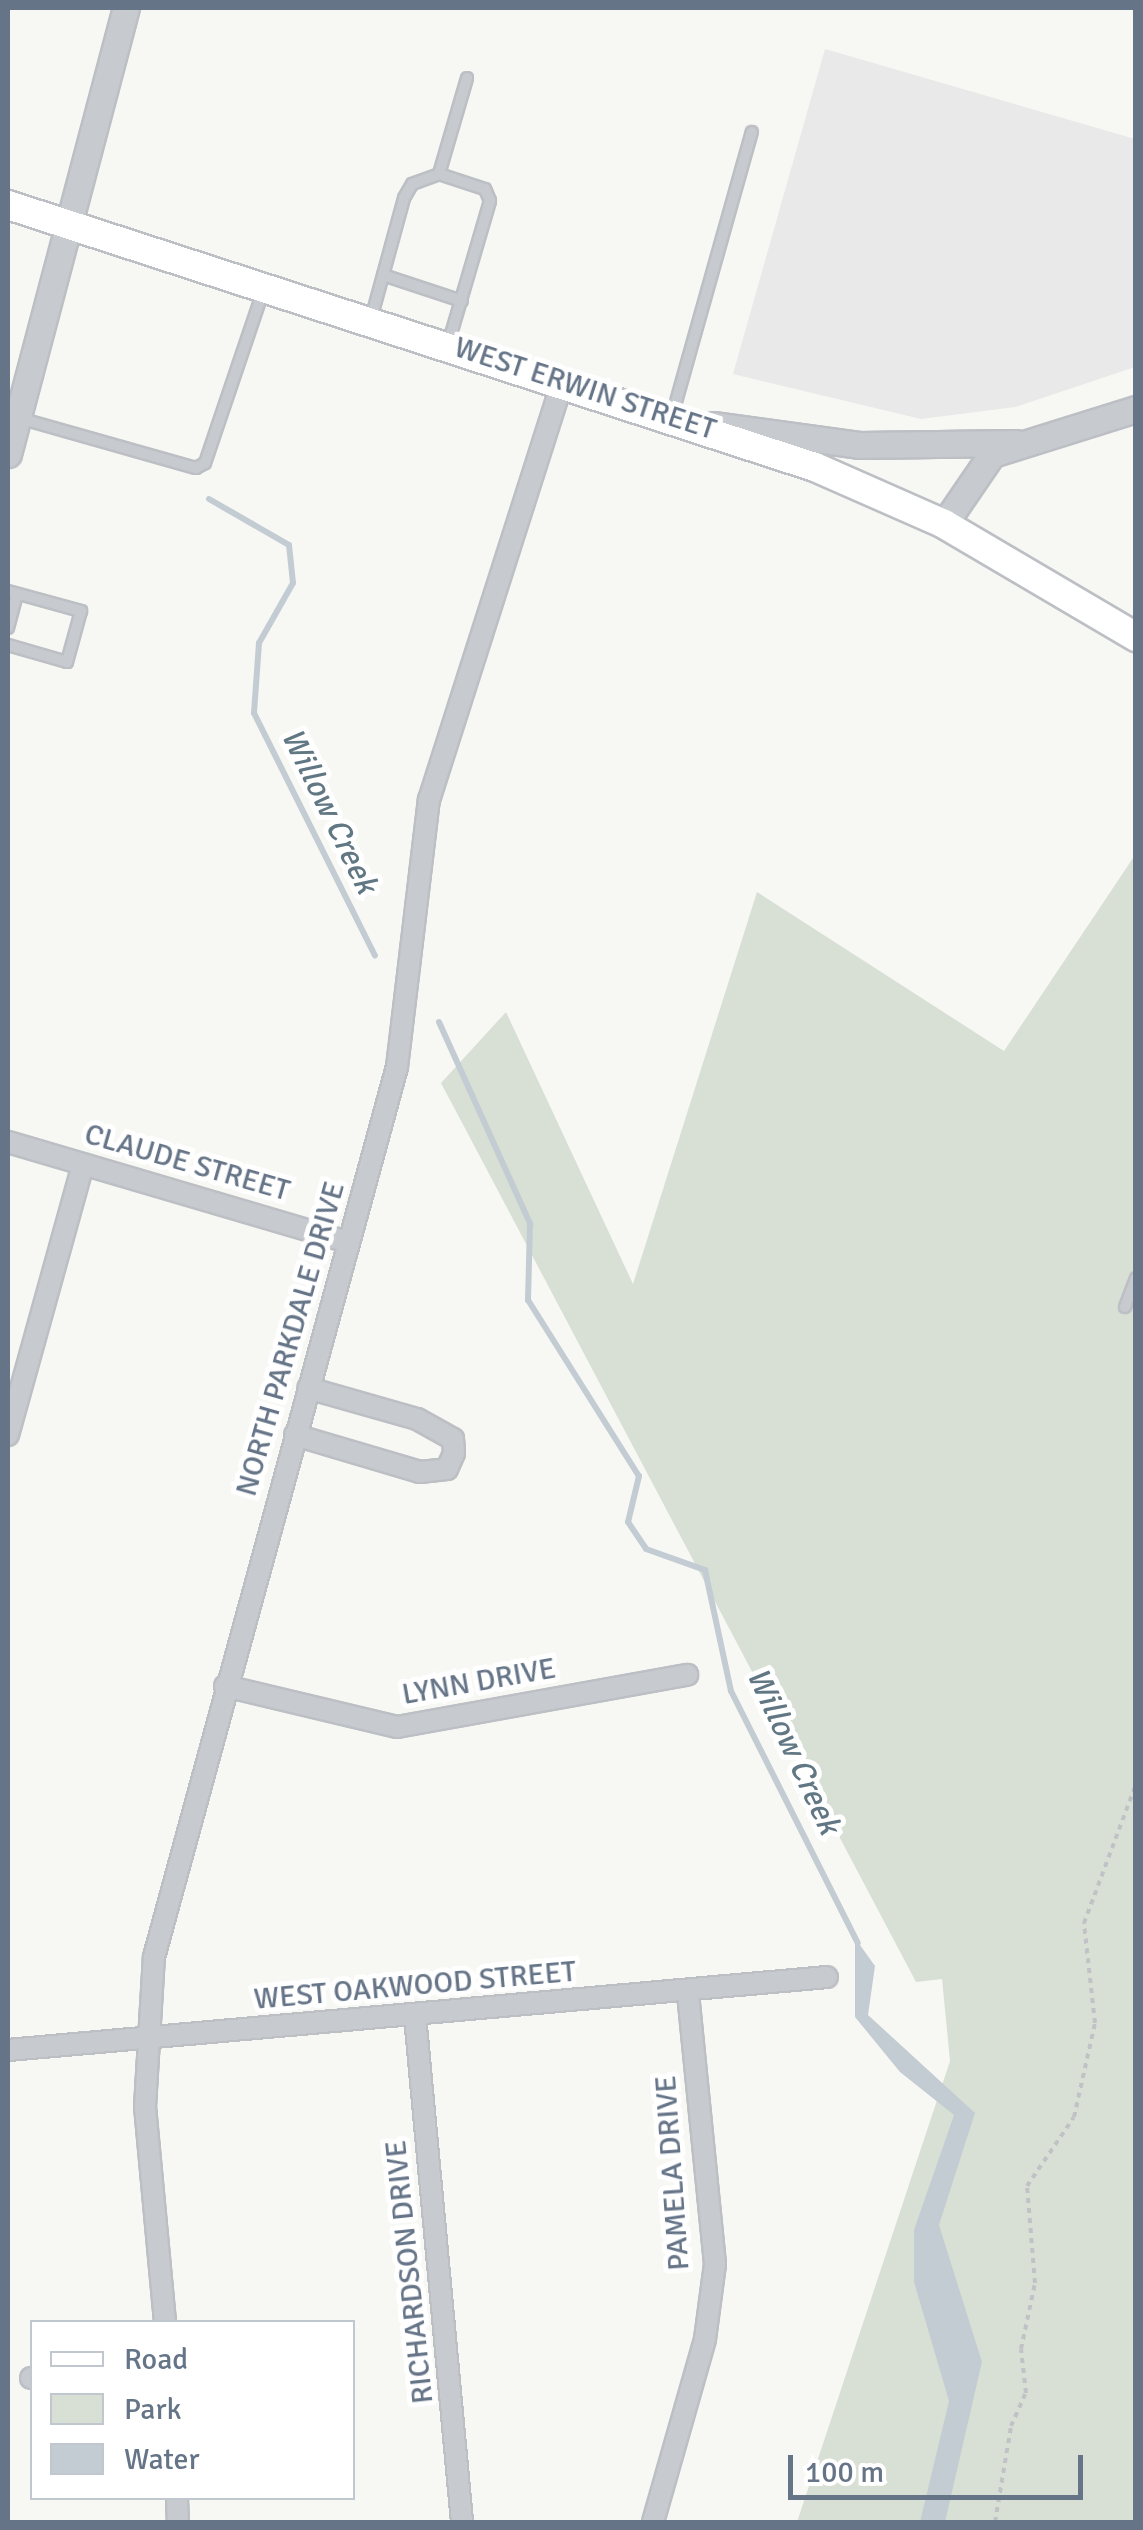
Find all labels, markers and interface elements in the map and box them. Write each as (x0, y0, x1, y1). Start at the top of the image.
street label: WEST ERWIN STREET (450, 330, 720, 448)
water label: Willow Creek (272, 722, 386, 900)
street label: CLAUDE STREET (80, 1117, 294, 1209)
street label: NORTH PARKDALE DRIVE (229, 1178, 353, 1500)
street label: LYNN DRIVE (399, 1651, 559, 1713)
water label: Willow Creek (738, 1662, 848, 1840)
street label: WEST OAKWOOD STREET (252, 1954, 578, 2018)
street label: PAMELA DRIVE (648, 2074, 698, 2272)
street label: RICHARDSON DRIVE (378, 2138, 442, 2406)
legend (30, 2320, 355, 2500)
text: Road (124, 2341, 188, 2378)
text: Park (124, 2391, 182, 2428)
scale bar (793, 2435, 1088, 2497)
text: Water (124, 2441, 200, 2478)
text: 100 m (805, 2454, 884, 2491)

